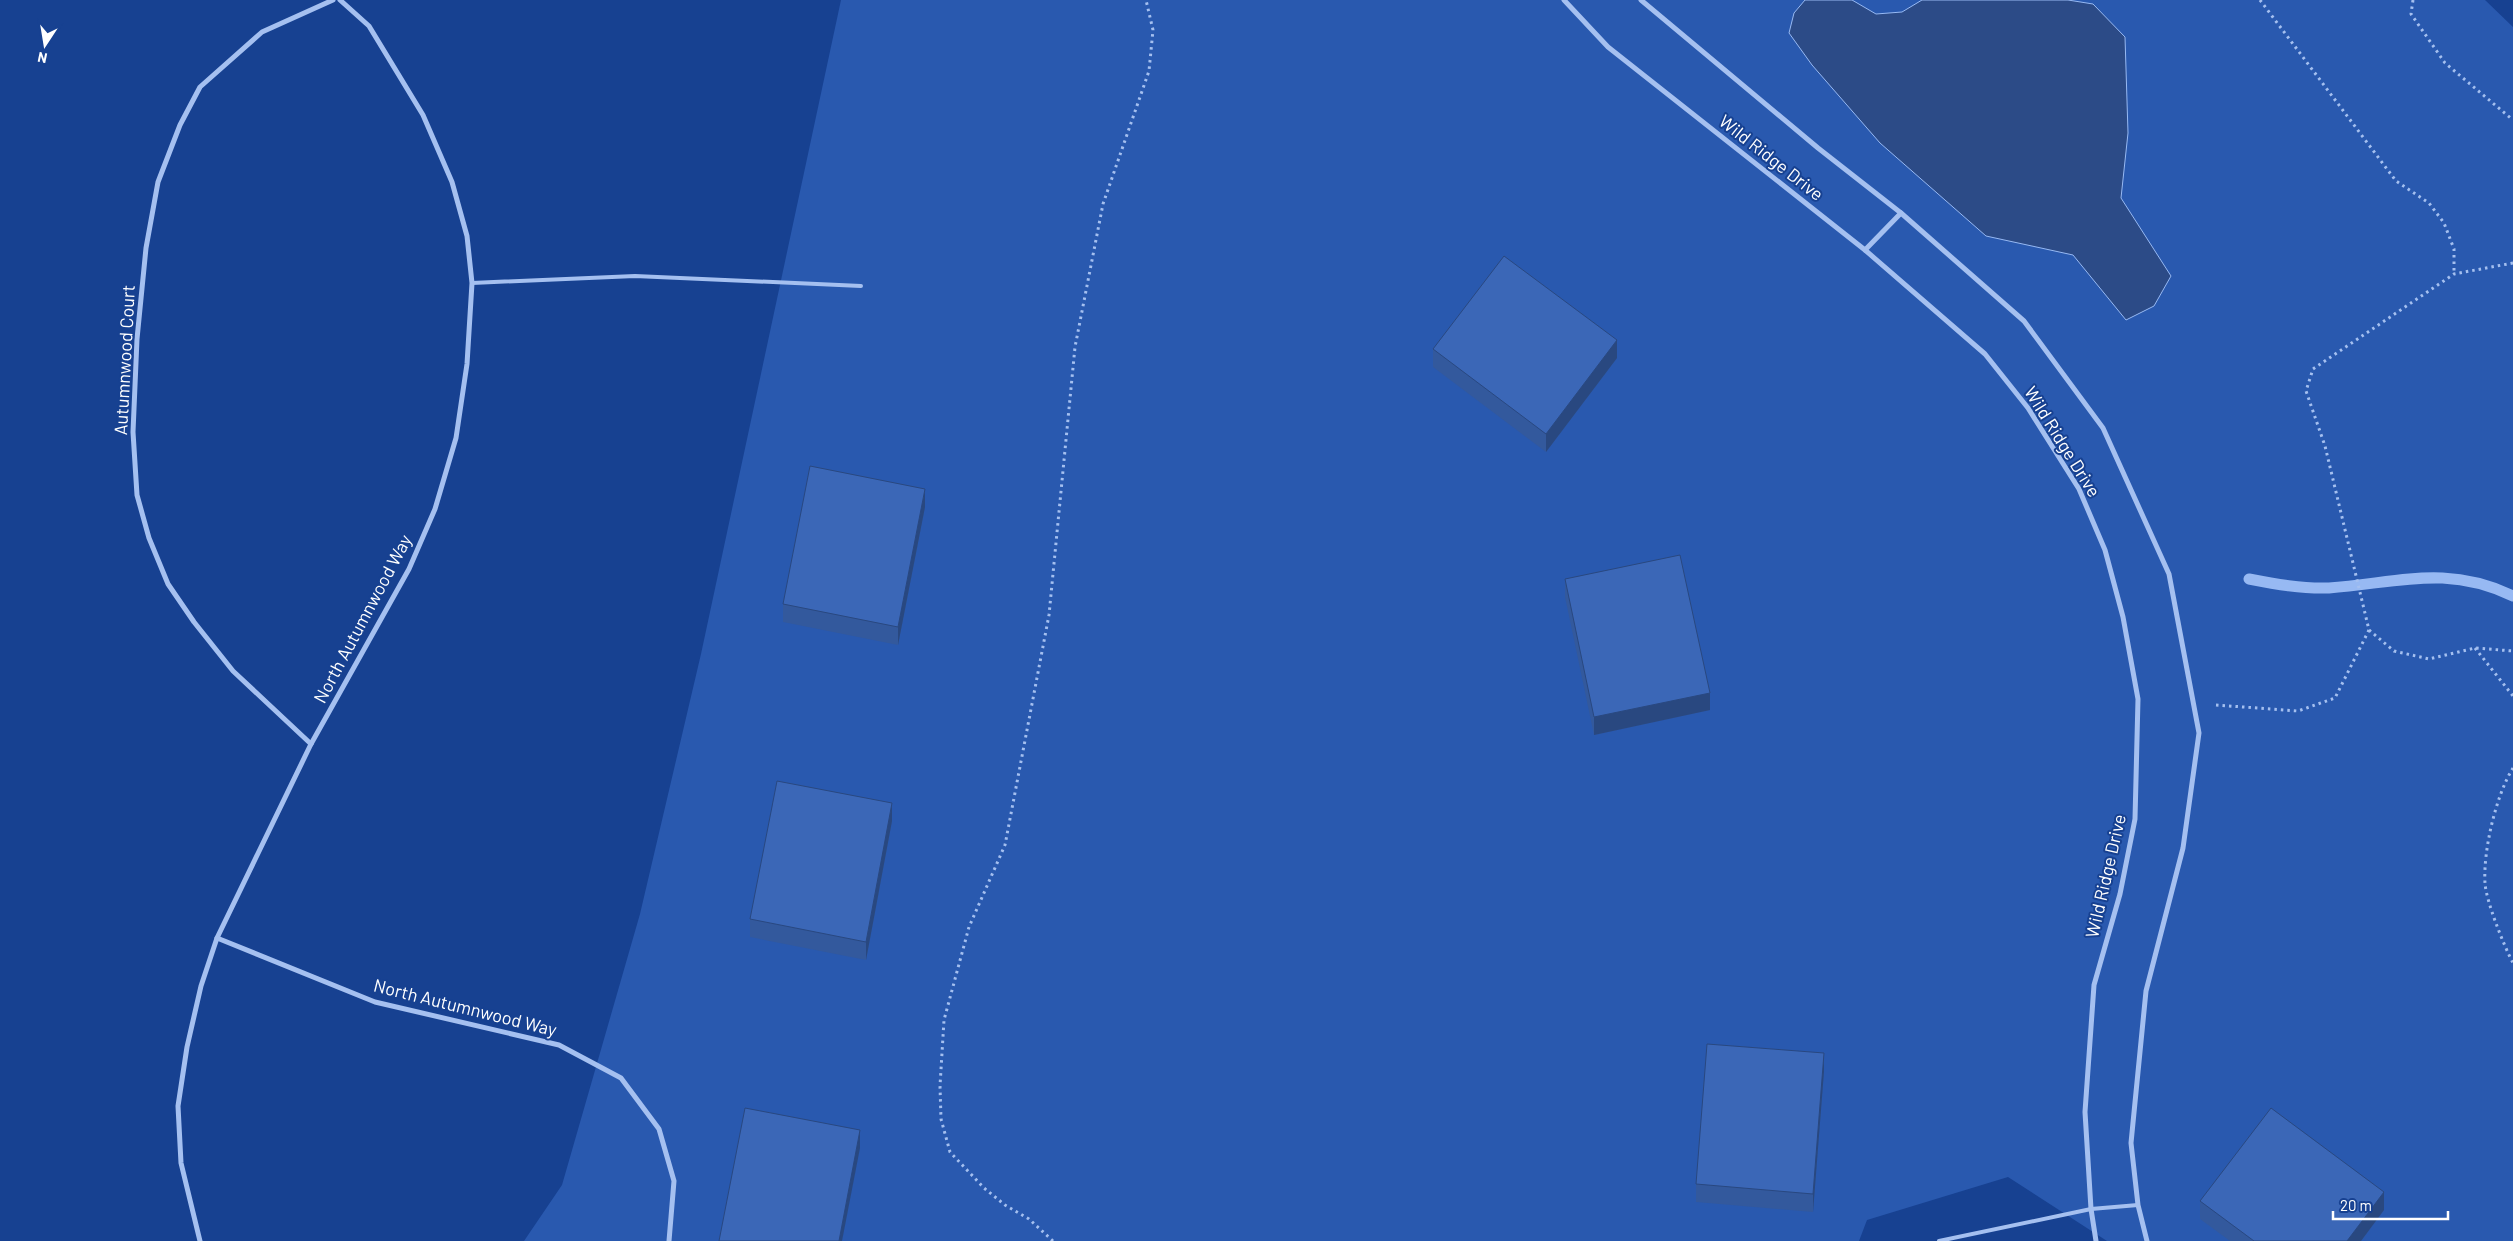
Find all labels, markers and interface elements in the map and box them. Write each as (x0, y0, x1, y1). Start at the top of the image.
north arrow (20, 20, 70, 70)
text: N (36, 49, 49, 67)
street label: Wild Ridge Drive (1715, 110, 1828, 205)
street label: Autumnwood Court (109, 284, 139, 436)
street label: Wild Ridge Drive (2020, 382, 2106, 501)
street label: North Autumnwood Way (308, 530, 416, 707)
street label: Wild Ridge Drive (2080, 812, 2130, 940)
street label: North Autumnwood Way (371, 974, 559, 1040)
scale bar (2333, 1188, 2448, 1220)
text: 20 m (2340, 1196, 2372, 1214)

